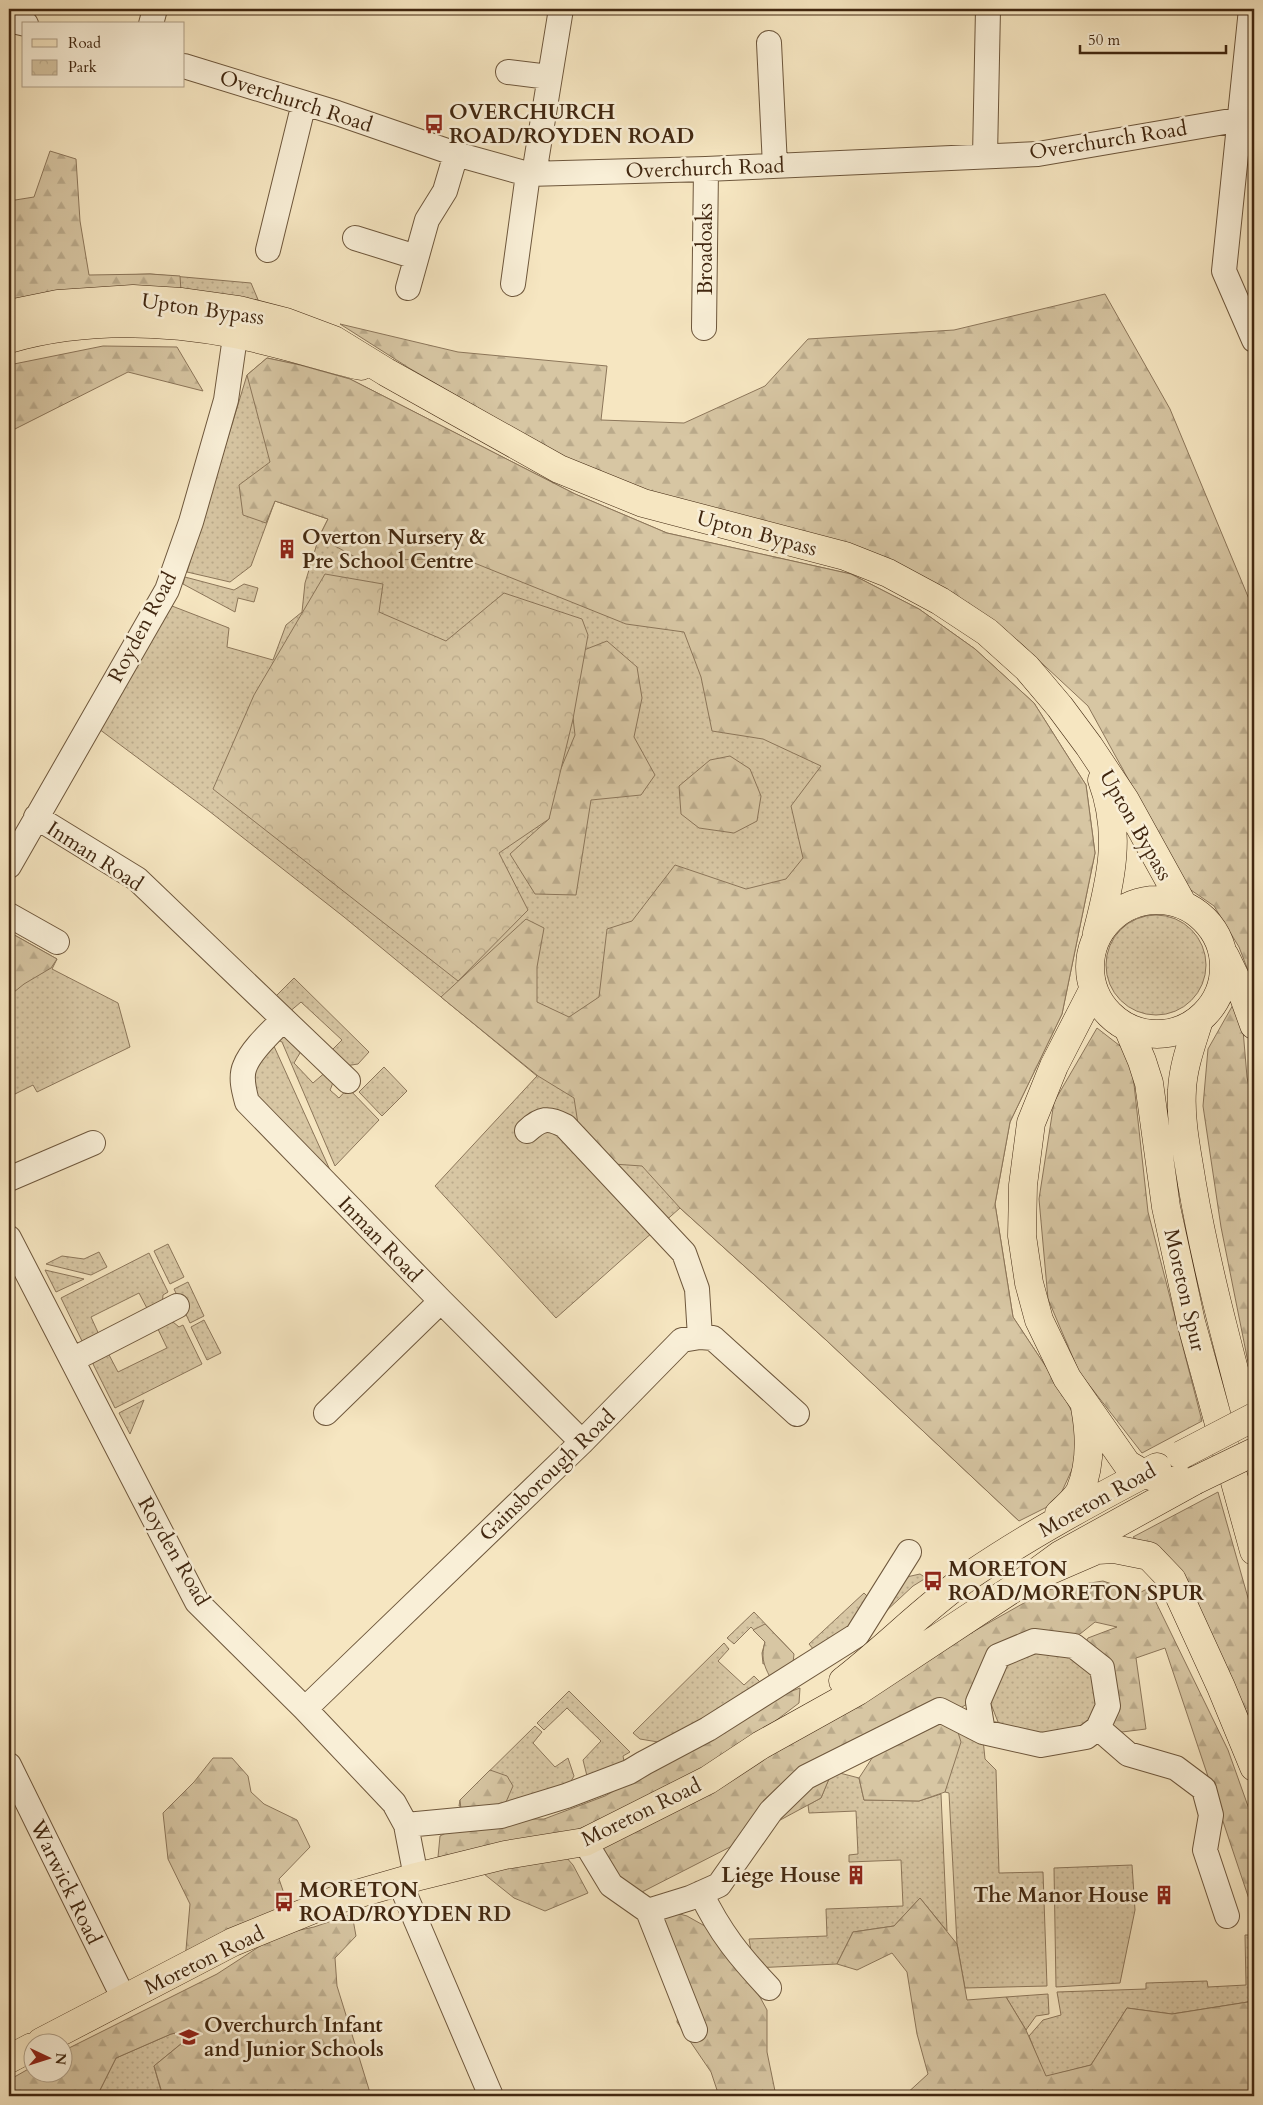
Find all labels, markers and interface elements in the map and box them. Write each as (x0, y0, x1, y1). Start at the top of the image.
legend (22, 22, 185, 88)
scale bar (1080, 22, 1227, 54)
text: 50 m (1088, 30, 1120, 50)
text: Road (68, 33, 101, 53)
text: Park (68, 57, 97, 77)
street label: Overchurch Road (216, 63, 376, 140)
place label: OVERCHURCH ROAD/ROYDEN ROAD (449, 98, 694, 151)
bus stop icon: OVERCHURCH ROAD/ROYDEN ROAD (423, 113, 445, 135)
street label: Overchurch Road (1027, 114, 1189, 167)
street label: Overchurch Road (625, 151, 785, 186)
street label: Broadoaks (691, 203, 720, 295)
street label: Upton Bypass (140, 287, 266, 332)
street label: Upton Bypass (693, 503, 820, 563)
place label: Overton Nursery & Pre School Centre (302, 523, 486, 576)
building icon: Overton Nursery & Pre School Centre (276, 538, 298, 560)
street label: Royden Road (101, 567, 184, 688)
street label: Upton Bypass (1092, 764, 1179, 886)
street label: Inman Road (41, 814, 149, 898)
street label: Inman Road (331, 1190, 428, 1289)
street label: Moreton Spur (1156, 1226, 1213, 1354)
street label: Gainsborough Road (473, 1403, 622, 1548)
street label: Moreton Road (1033, 1456, 1161, 1545)
street label: Royden Road (131, 1491, 216, 1611)
place label: MORETON ROAD/MORETON SPUR (948, 1555, 1205, 1608)
bus stop icon: MORETON ROAD/MORETON SPUR (922, 1570, 944, 1592)
street label: Moreton Road (576, 1771, 706, 1854)
street label: Warwick Road (22, 1814, 108, 1949)
place label: Liege House (721, 1861, 841, 1890)
building icon: Liege House (845, 1864, 867, 1886)
place label: MORETON ROAD/ROYDEN RD (299, 1876, 511, 1929)
place label: The Manor House (973, 1881, 1149, 1910)
building icon: The Manor House (1153, 1884, 1175, 1906)
bus stop icon: MORETON ROAD/ROYDEN RD (273, 1891, 295, 1913)
street label: Moreton Road (139, 1919, 269, 2002)
place label: Overchurch Infant and Junior Schools (204, 2011, 384, 2064)
school or university icon: Overchurch Infant and Junior Schools (178, 2026, 200, 2048)
north arrow (22, 2032, 72, 2082)
text: N (51, 2052, 70, 2066)

